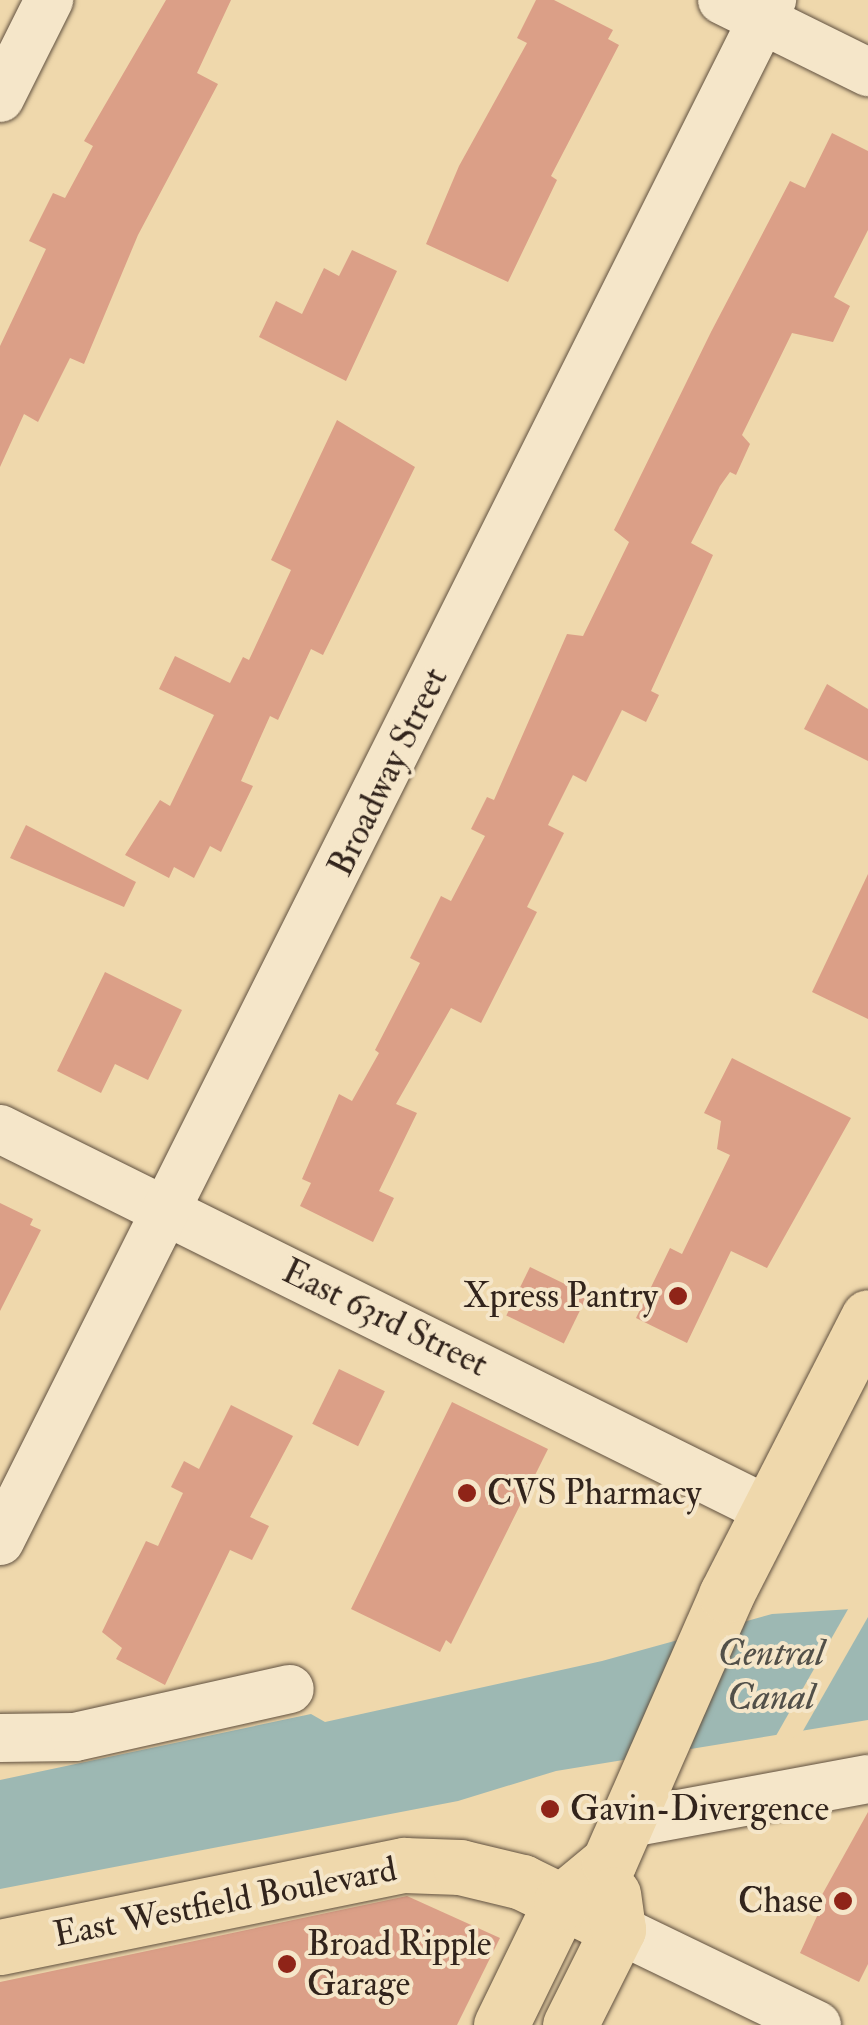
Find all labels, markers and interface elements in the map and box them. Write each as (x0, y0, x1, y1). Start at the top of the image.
street label: Broadway Street (319, 661, 457, 883)
street label: East 63rd Street (276, 1250, 494, 1386)
place label: Xpress Pantry (463, 1275, 658, 1317)
marker: Xpress Pantry (667, 1285, 689, 1307)
place label: CVS Pharmacy (487, 1472, 701, 1514)
marker: CVS Pharmacy (456, 1482, 478, 1504)
water label: Central Canal (718, 1631, 824, 1720)
place label: Gavin-Divergence (570, 1788, 829, 1830)
marker: Gavin-Divergence (539, 1798, 561, 1820)
street label: East Westfield Boulevard (50, 1848, 400, 1956)
place label: Chase (738, 1880, 823, 1922)
marker: Chase (832, 1890, 854, 1912)
place label: Broad Ripple Garage (307, 1923, 491, 2005)
marker: Broad Ripple Garage (276, 1953, 298, 1975)

